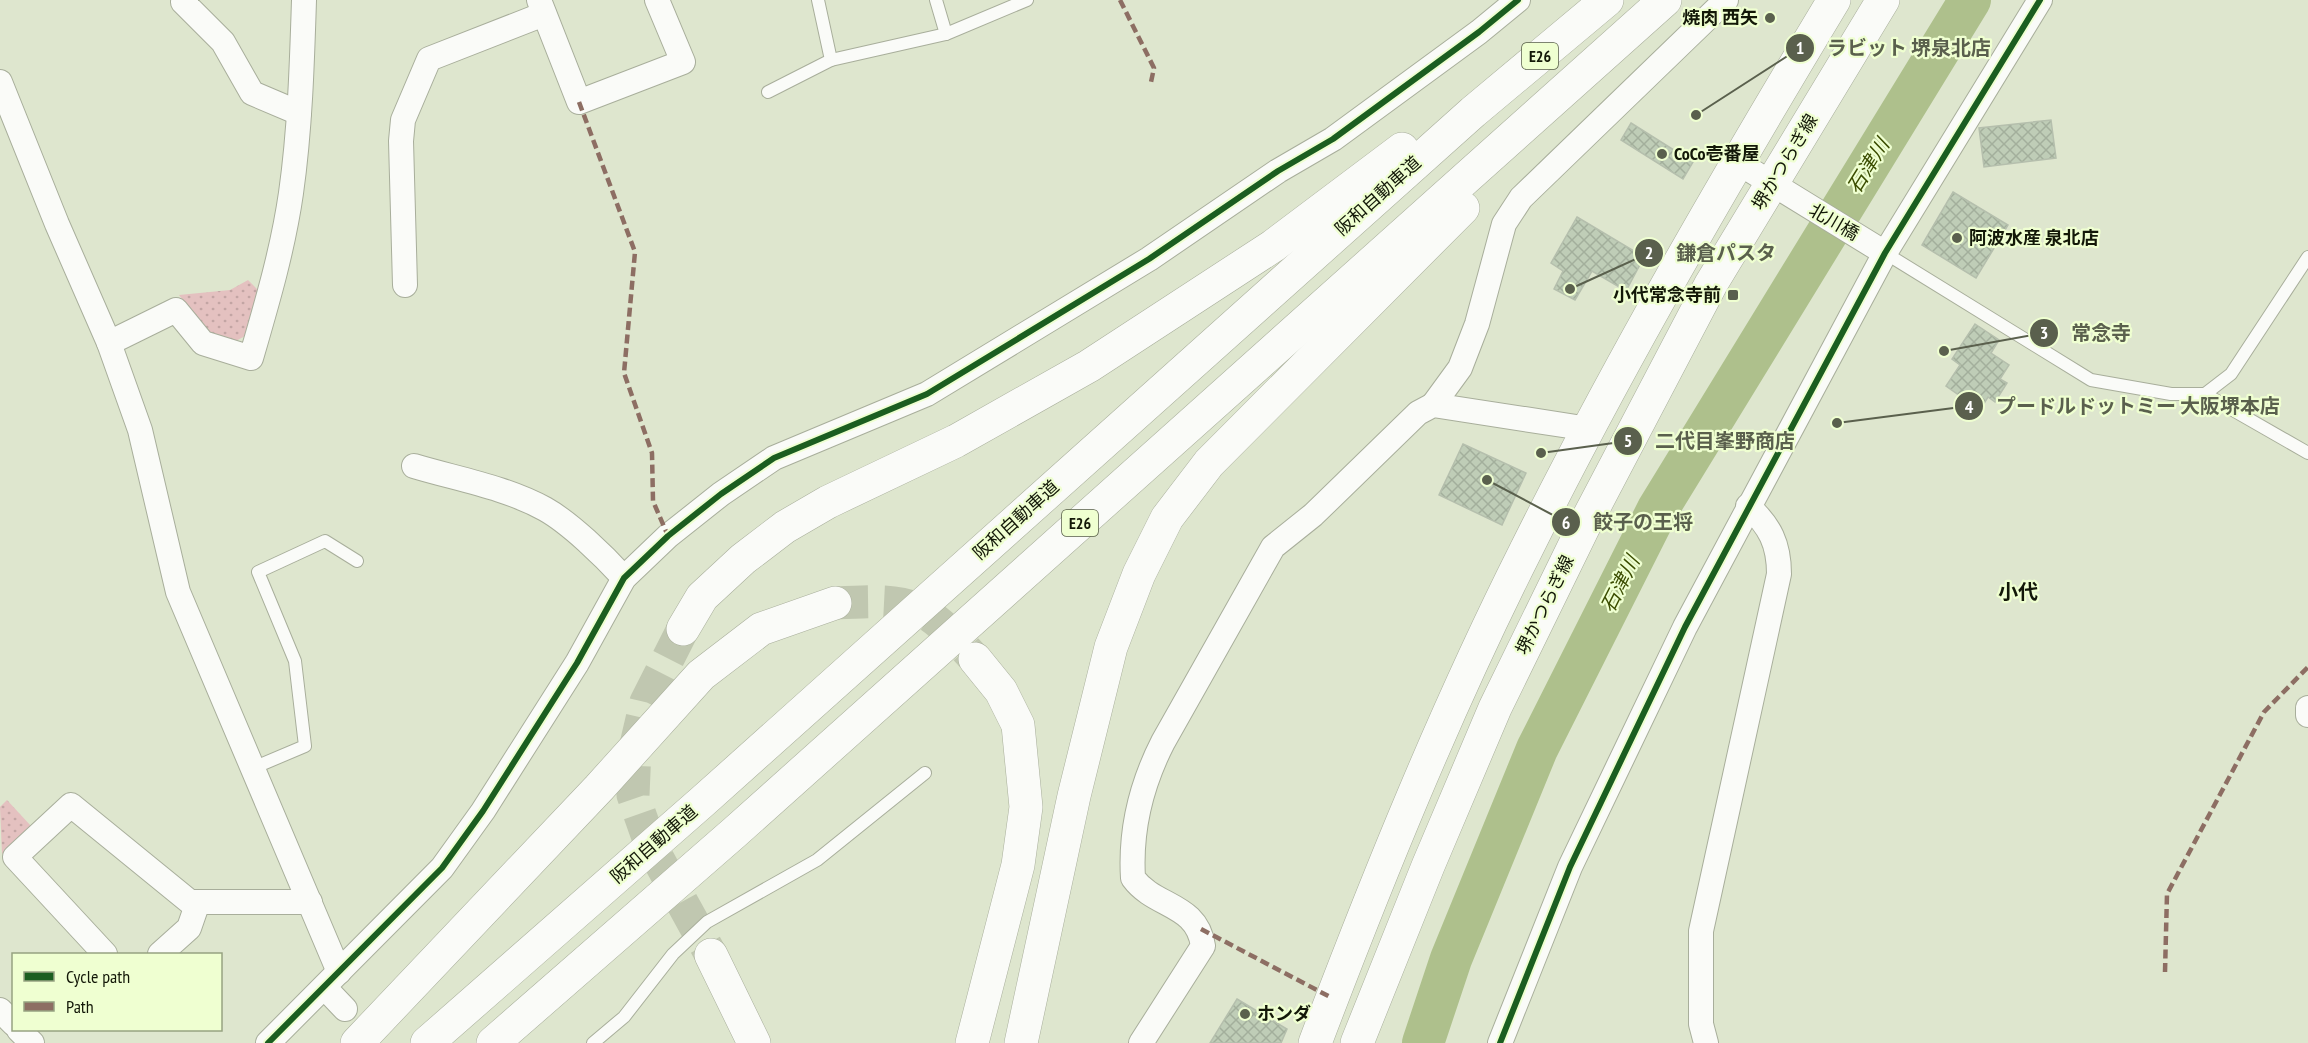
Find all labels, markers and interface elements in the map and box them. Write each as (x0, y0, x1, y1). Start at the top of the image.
place label: 焼肉 西矢 (1682, 6, 1758, 29)
marker: 焼肉 西矢 (1763, 11, 1777, 25)
callout: ラビット 堺泉北店 (1785, 29, 2003, 67)
text: ラビット 堺泉北店 (1827, 35, 1991, 61)
text: 1 (1796, 36, 1804, 59)
road number: E26 (1522, 43, 1558, 69)
street label: 堺かつらぎ線 (1747, 110, 1822, 214)
water label: 石津川 (1841, 132, 1896, 198)
place label: CoCo壱番屋 (1674, 142, 1759, 165)
marker: CoCo壱番屋 (1655, 147, 1669, 161)
street label: 阪和自動車道 (1330, 151, 1425, 240)
street label: 北川橋 (1805, 198, 1863, 245)
place label: 阿波水産 泉北店 (1969, 226, 2099, 249)
marker: 阿波水産 泉北店 (1950, 231, 1964, 245)
callout: 鎌倉パスタ (1634, 234, 1788, 272)
text: 鎌倉パスタ (1676, 240, 1776, 266)
text: 2 (1645, 241, 1653, 264)
place label: 小代常念寺前 (1613, 283, 1721, 306)
marker: 小代常念寺前 (1726, 288, 1740, 302)
callout: 常念寺 (2029, 314, 2143, 352)
text: 常念寺 (2071, 320, 2131, 346)
text: 3 (2040, 321, 2048, 344)
callout: プードルドットミー 大阪堺本店 (1954, 387, 2292, 425)
text: プードルドットミー 大阪堺本店 (1996, 393, 2280, 419)
text: 4 (1965, 395, 1974, 418)
callout: 二代目峯野商店 (1613, 422, 1807, 460)
text: 二代目峯野商店 (1655, 428, 1795, 454)
text: 5 (1624, 429, 1632, 452)
street label: 阪和自動車道 (968, 475, 1063, 564)
callout: 餃子の王将 (1551, 503, 1705, 541)
text: 餃子の王将 (1593, 509, 1693, 535)
road number: E26 (1062, 510, 1098, 536)
text: 6 (1562, 511, 1570, 534)
water label: 石津川 (1595, 550, 1646, 617)
street label: 堺かつらぎ線 (1511, 551, 1579, 658)
district label: 小代 (1998, 579, 2038, 605)
street label: 阪和自動車道 (605, 800, 702, 888)
legend (12, 953, 222, 1031)
text: Cycle path (66, 965, 130, 988)
text: Path (66, 995, 94, 1018)
place label: ホンダ (1257, 1002, 1311, 1025)
marker: ホンダ (1238, 1007, 1252, 1021)

